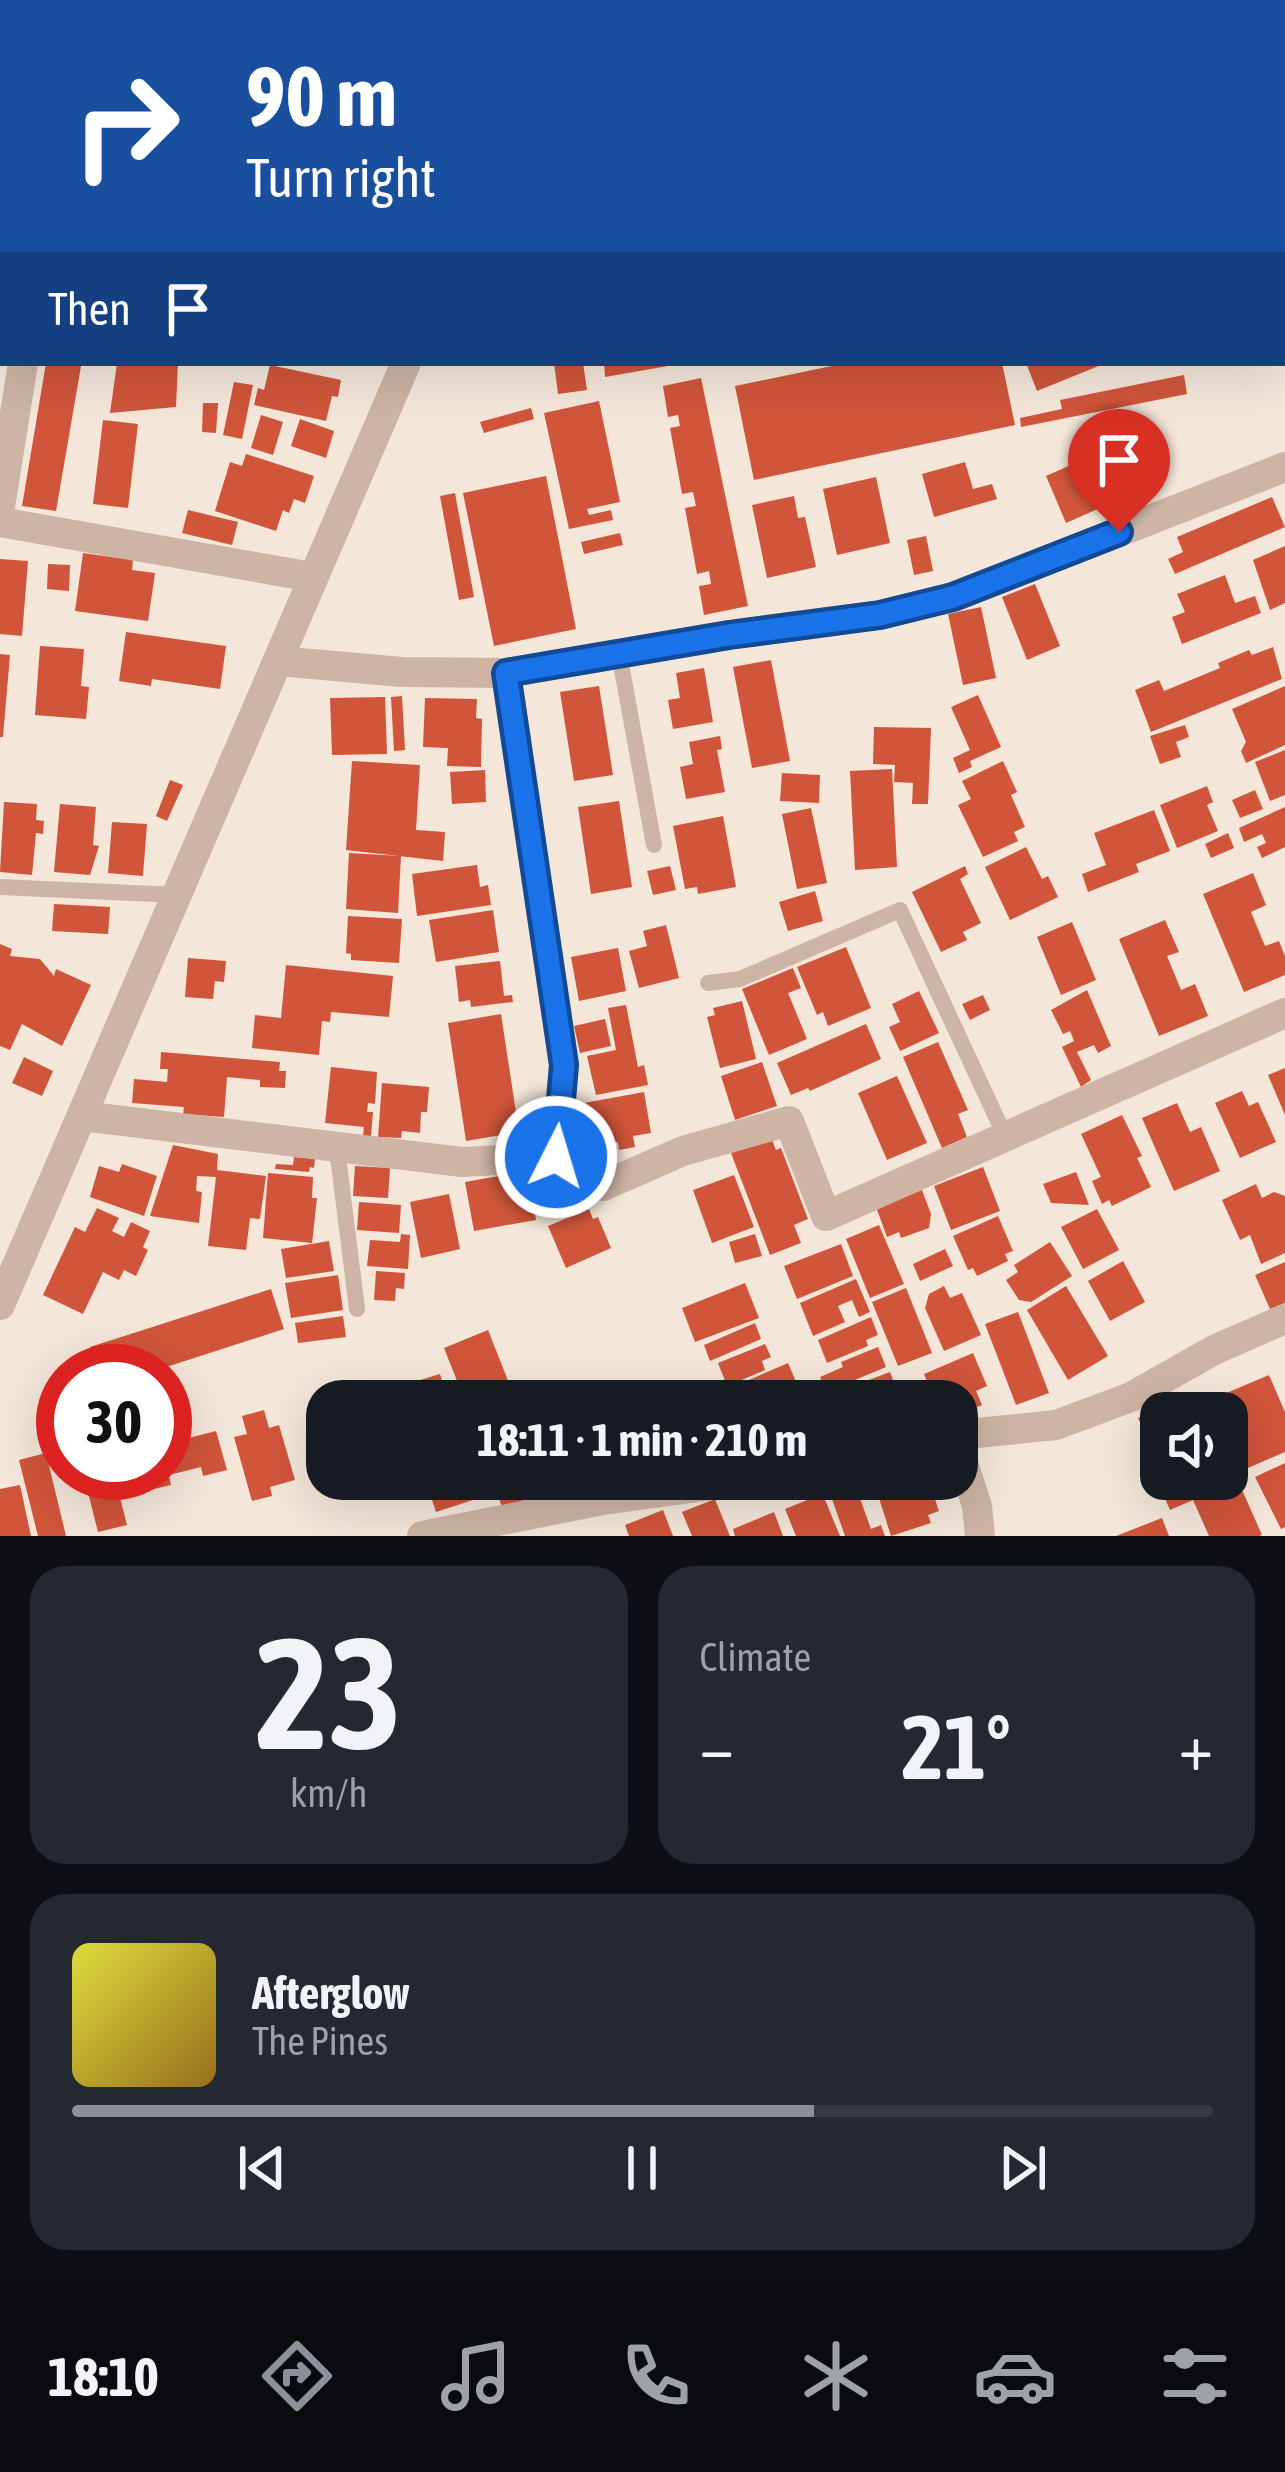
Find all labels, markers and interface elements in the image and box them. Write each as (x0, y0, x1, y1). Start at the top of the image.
icon: right (48, 48, 204, 204)
text: 90 m (246, 48, 397, 144)
text: Turn right (246, 147, 436, 208)
icon: arrive (155, 276, 221, 342)
text: Then (48, 283, 131, 335)
pin (1068, 409, 1170, 532)
icon: arrive (1086, 427, 1152, 493)
position arrow (493, 1094, 619, 1220)
speed limit sign: 30 (36, 1344, 192, 1500)
map controls (1140, 1392, 1248, 1500)
button: sound (1140, 1392, 1248, 1500)
text: 18:11 · 1 min · 210 m (477, 1414, 807, 1466)
text: 23 (255, 1603, 402, 1782)
text: Climate (700, 1635, 811, 1679)
text: 21° (902, 1695, 1011, 1798)
text: − (700, 1708, 734, 1784)
text: + (1179, 1708, 1213, 1784)
text: km/h (290, 1771, 367, 1815)
text: Afterglow (252, 1967, 410, 2019)
text: The Pines (252, 2019, 388, 2063)
icon: previous (229, 2135, 295, 2201)
icon: pause (609, 2135, 675, 2201)
icon: next (990, 2135, 1056, 2201)
icon: directions (255, 2334, 339, 2418)
icon: music (434, 2334, 518, 2418)
icon: phone (614, 2334, 698, 2418)
icon: climate (794, 2334, 878, 2418)
icon: car (973, 2334, 1057, 2418)
icon: filters (1153, 2334, 1237, 2418)
text: 18:10 (48, 2346, 159, 2407)

